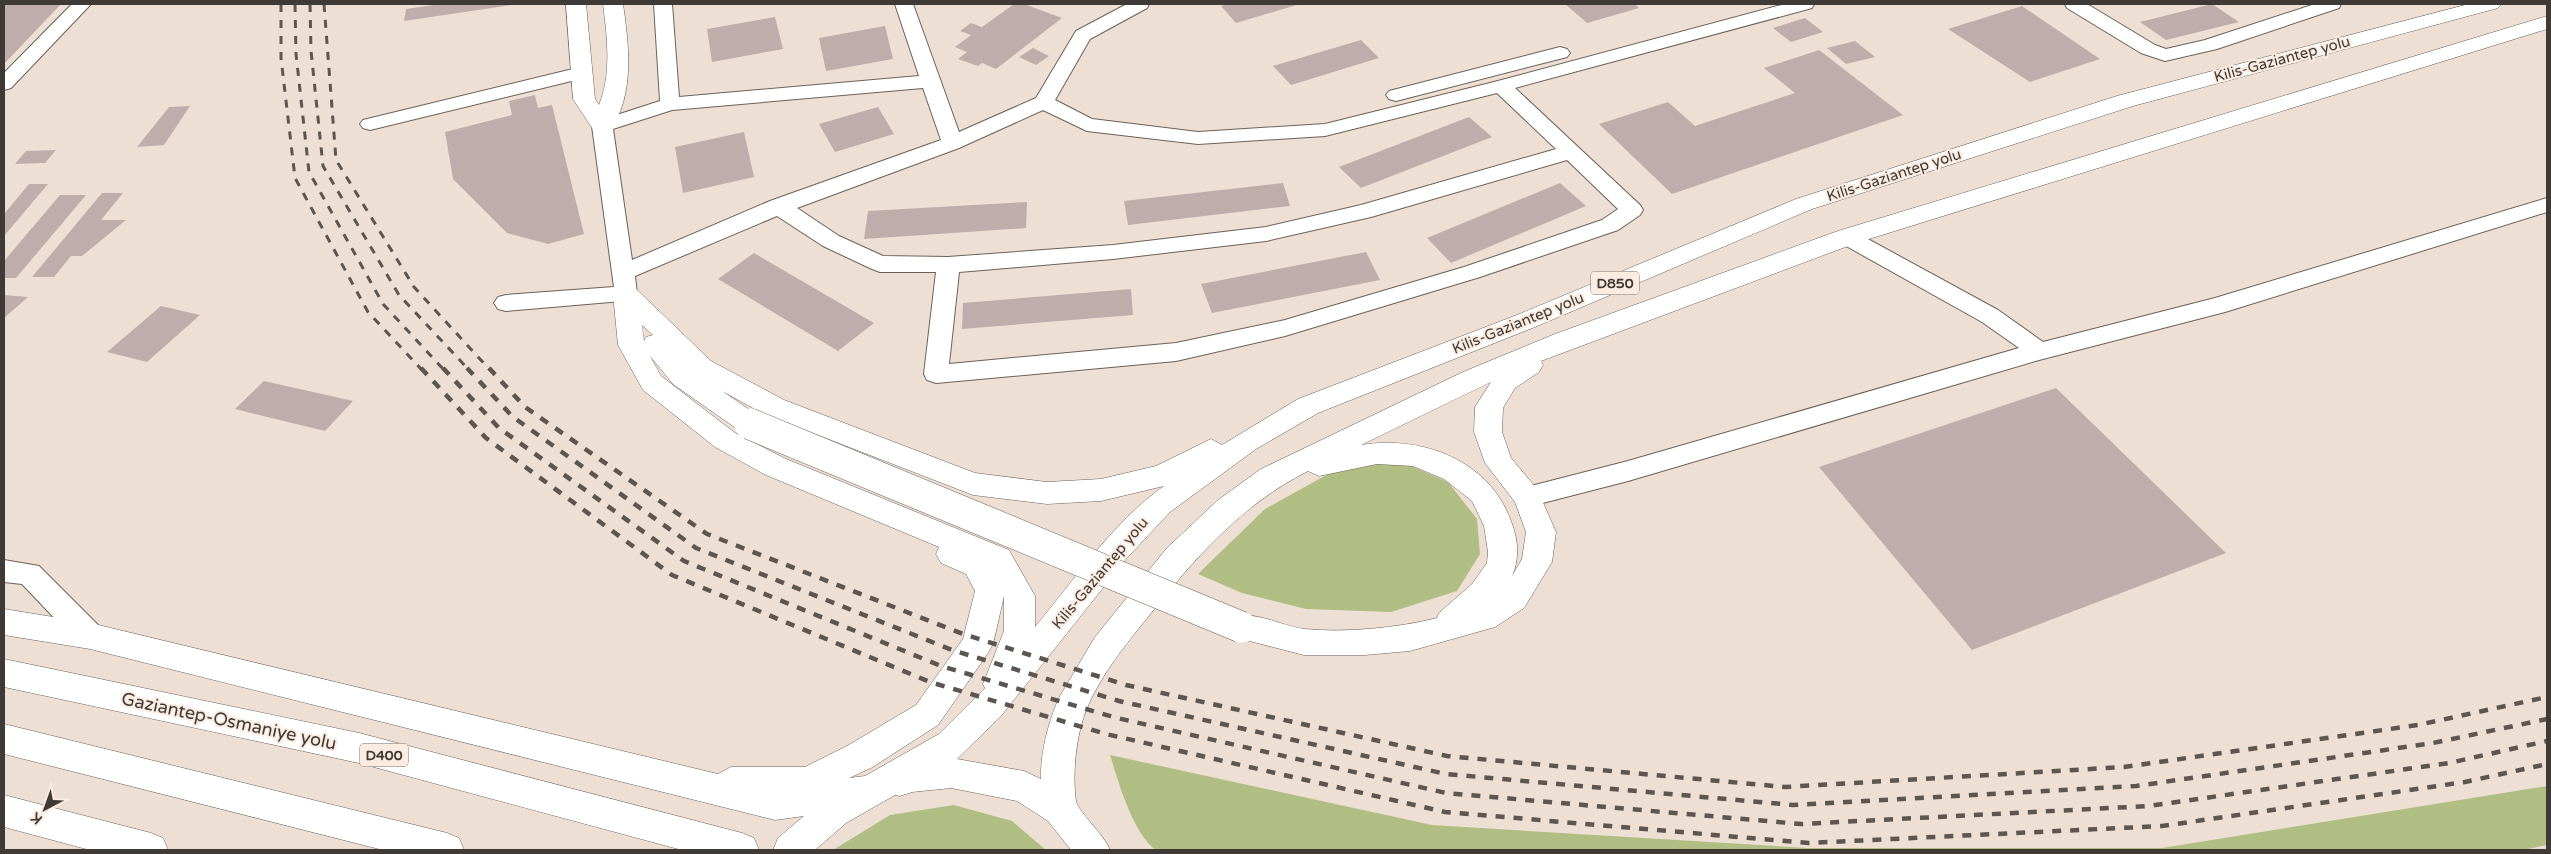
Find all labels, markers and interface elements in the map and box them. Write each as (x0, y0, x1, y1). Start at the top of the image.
street label: Kilis-Gaziantep yolu (2212, 32, 2352, 86)
street label: Kilis-Gaziantep yolu (1824, 145, 1964, 205)
road number: D850 (1591, 272, 1639, 294)
street label: Kilis-Gaziantep yolu (1450, 288, 1586, 358)
street label: Kilis-Gaziantep yolu (1048, 513, 1152, 633)
street label: Gaziantep-Osmaniye yolu (119, 687, 339, 755)
road number: D400 (360, 744, 408, 766)
north arrow (20, 784, 70, 834)
text: K (27, 809, 46, 828)

